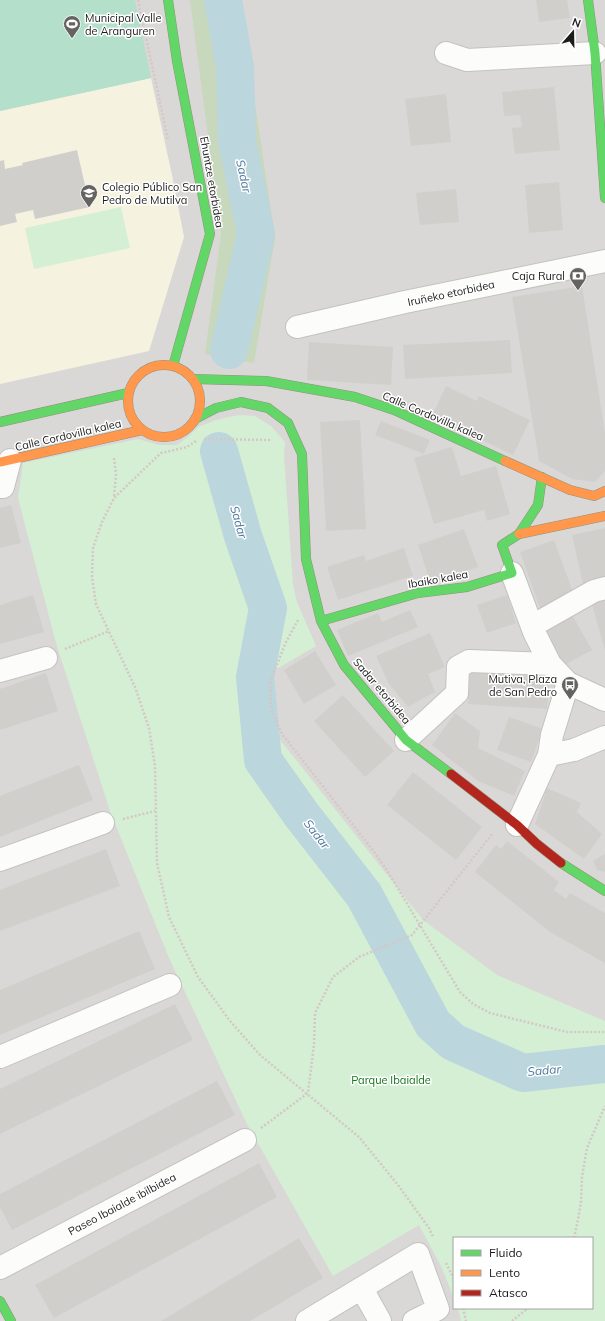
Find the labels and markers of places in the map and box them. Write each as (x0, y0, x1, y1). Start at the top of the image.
place label: Municipal Valle de Aranguren (85, 11, 161, 38)
sports icon: Municipal Valle de Aranguren (62, 14, 82, 39)
place label: Colegio Público San Pedro de Mutilva (102, 180, 202, 207)
school or university icon: Colegio Público San Pedro de Mutilva (79, 183, 99, 208)
bank icon: Caja Rural (568, 266, 588, 291)
place label: Caja Rural (512, 269, 565, 283)
place label: Mutiva, Plaza de San Pedro (488, 672, 557, 699)
bus stop icon: Mutiva, Plaza de San Pedro (560, 675, 580, 700)

